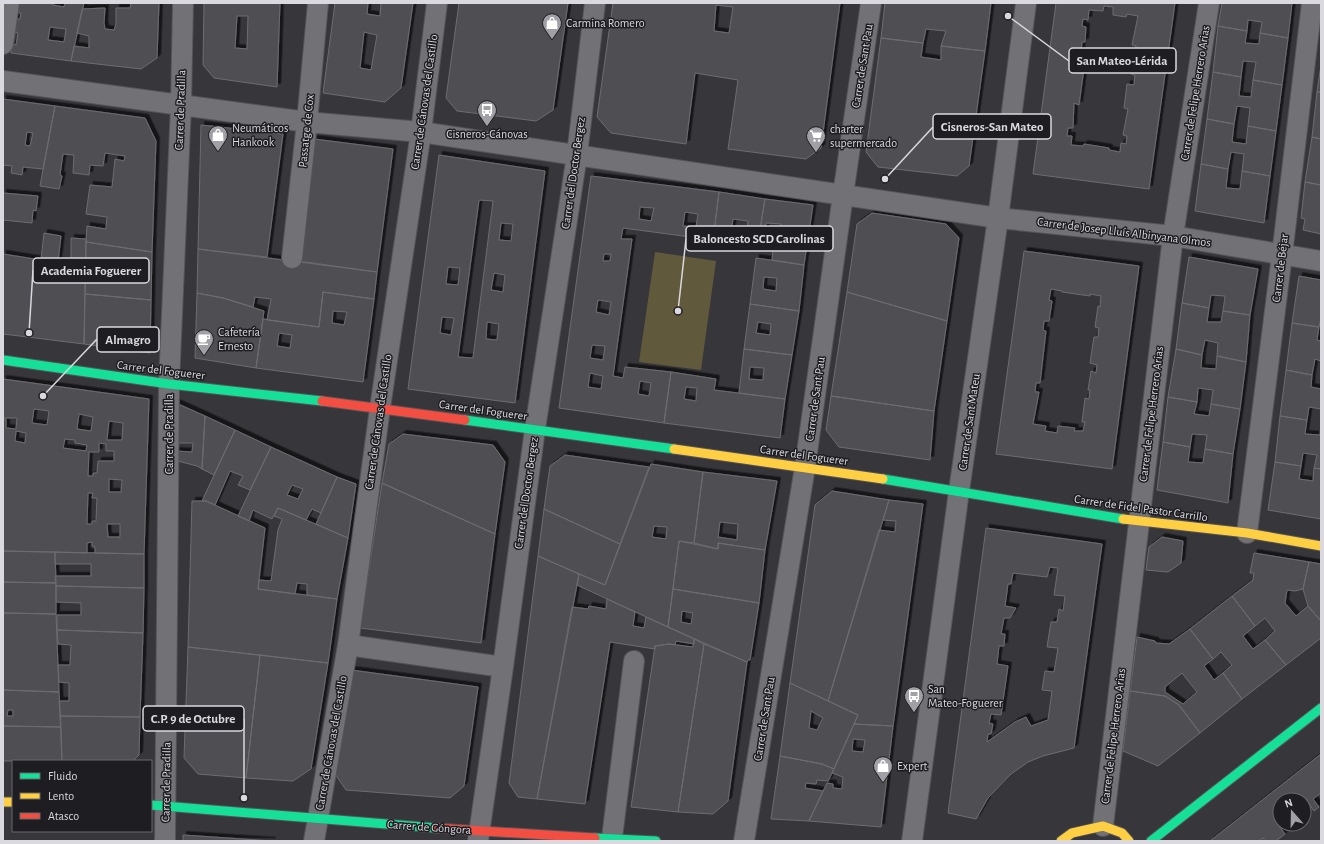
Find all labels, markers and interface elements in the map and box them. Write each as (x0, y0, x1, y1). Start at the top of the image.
shop icon: Carmina Romero (541, 12, 563, 40)
place label: Carmina Romero (566, 17, 645, 29)
street label: Carrer de Sant Pau (849, 23, 875, 109)
street label: Carrer de Felipe Herrero Arias (1178, 25, 1212, 161)
street label: Carrer de Cánovas del Castillo (409, 34, 439, 170)
callout: San Mateo-Lérida (1069, 48, 1176, 73)
text: San Mateo-Lérida (1077, 55, 1167, 68)
street label: Carrer de Pradilla (173, 69, 187, 150)
street label: Passatge de Cox (296, 94, 316, 168)
bus stop icon: Cisneros-Cánovas (476, 99, 498, 127)
callout: Cisneros-San Mateo (933, 114, 1051, 139)
street label: Carrer del Doctor Bergez (559, 116, 587, 230)
text: Cisneros-San Mateo (941, 121, 1044, 134)
place label: Neumáticos Hankook (232, 122, 288, 148)
place label: charter supermercado (830, 123, 897, 149)
shop icon: Neumáticos Hankook (207, 124, 229, 152)
supermarket icon: charter supermercado (805, 125, 827, 153)
place label: Cisneros-Cánovas (446, 128, 528, 140)
street label: Carrer de Josep Lluís Albinyana Olmos (1036, 215, 1212, 250)
callout: Baloncesto SCD Carolinas (686, 226, 833, 251)
text: Baloncesto SCD Carolinas (693, 233, 825, 246)
street label: Carrer de Béjar (1270, 233, 1291, 303)
callout: Academia Foguerer (33, 258, 149, 283)
text: Academia Foguerer (41, 265, 142, 278)
place label: Cafetería Ernesto (218, 326, 261, 352)
callout: Almagro (97, 327, 159, 352)
cafe icon: Cafetería Ernesto (193, 328, 215, 356)
text: Almagro (105, 334, 151, 347)
street label: Carrer de Felipe Herrero Arias (1137, 346, 1165, 482)
street label: Carrer de Cánovas del Castillo (363, 354, 393, 490)
street label: Carrer de Sant Pau (803, 356, 827, 442)
street label: Carrer del Foguerer (116, 359, 206, 381)
street label: Carrer de Sant Mateu (956, 373, 982, 471)
street label: Carrer de Pradilla (163, 393, 175, 474)
street label: Carrer del Foguerer (438, 398, 528, 422)
street label: Carrer del Doctor Bergez (512, 436, 540, 550)
street label: Carrer del Foguerer (759, 443, 849, 467)
street label: Carrer de Fidel Pastor Carrillo (1073, 493, 1209, 523)
street label: Carrer de Felipe Herrero Arias (1099, 668, 1127, 804)
street label: Carrer de Cánovas del Castillo (313, 675, 349, 811)
street label: Carrer de Sant Pau (751, 676, 777, 762)
place label: San Mateo-Foguerer (928, 683, 1003, 709)
bus stop icon: San Mateo-Foguerer (903, 685, 925, 713)
callout: C.P. 9 de Octubre (143, 706, 244, 731)
text: C.P. 9 de Octubre (151, 713, 235, 726)
street label: Carrer de Pradilla (159, 741, 173, 822)
shop icon: Expert (872, 755, 894, 783)
legend (12, 760, 152, 832)
place label: Expert (897, 760, 928, 772)
text: Fluido (48, 770, 77, 782)
text: Lento (48, 790, 74, 802)
north arrow (1272, 792, 1312, 832)
text: N (1283, 797, 1294, 810)
text: Atasco (48, 810, 79, 822)
street label: Carrer de Góngora (386, 818, 472, 836)

